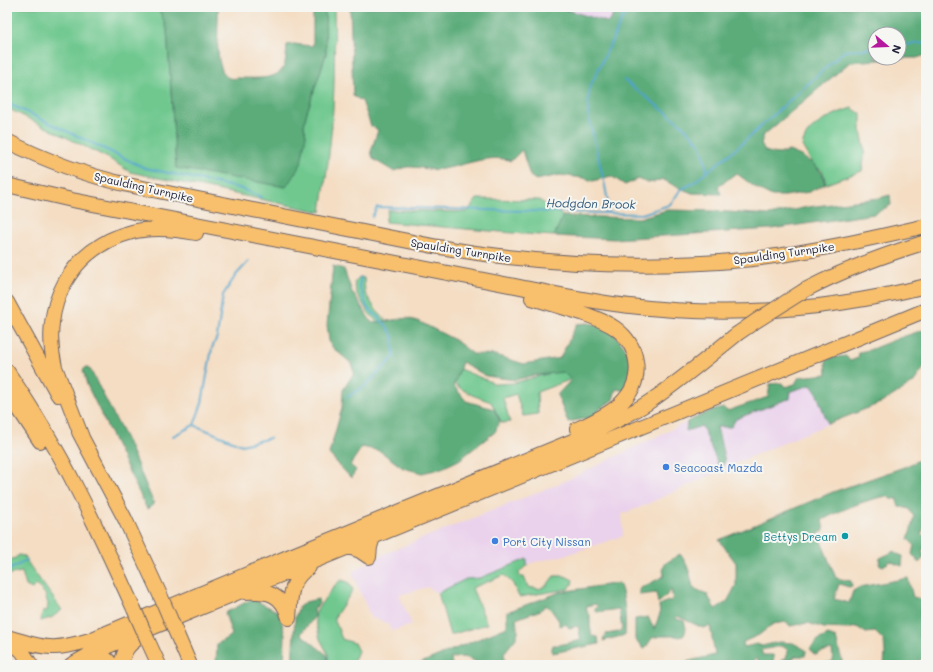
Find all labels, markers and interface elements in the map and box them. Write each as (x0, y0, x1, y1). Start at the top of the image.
north arrow (867, 26, 907, 66)
text: N (888, 43, 905, 56)
street label: Spaulding Turnpike (93, 168, 195, 206)
water label: Hodgdon Brook (546, 194, 637, 212)
street label: Spaulding Turnpike (410, 235, 512, 265)
street label: Spaulding Turnpike (733, 238, 835, 267)
place label: Seacoast Mazda (674, 460, 763, 475)
marker: Seacoast Mazda (661, 462, 671, 472)
place label: Bettys Dream (764, 529, 837, 544)
marker: Bettys Dream (840, 531, 850, 541)
place label: Port City Nissan (503, 534, 591, 549)
marker: Port City Nissan (490, 536, 500, 546)

